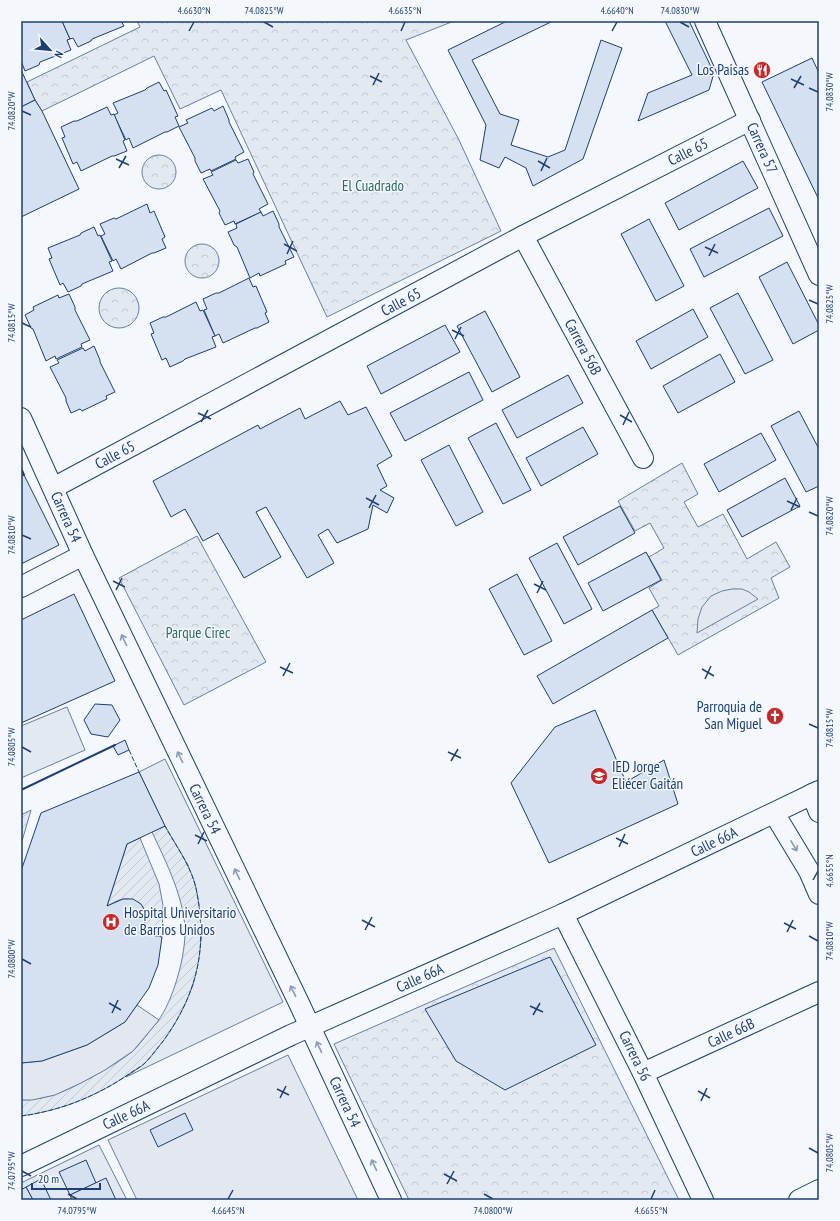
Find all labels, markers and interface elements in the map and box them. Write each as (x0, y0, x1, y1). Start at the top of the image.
text: 4.6630°N (177, 4, 211, 17)
text: 74.0825°W (245, 4, 284, 17)
text: 4.6635°N (388, 4, 422, 17)
text: 4.6640°N (600, 4, 634, 17)
text: 74.0830°W (661, 4, 700, 17)
north arrow (30, 30, 70, 70)
text: N (51, 49, 66, 60)
place label: Los Paisas (697, 60, 749, 79)
restaurant icon: Los Paisas (752, 60, 772, 80)
text: 74.0830°W (823, 72, 836, 111)
text: 74.0820°W (5, 91, 18, 130)
street label: Carrera 57 (743, 119, 782, 176)
street label: Calle 65 (665, 133, 711, 170)
park label: El Cuadrado (342, 176, 404, 195)
street label: Calle 65 (378, 283, 424, 320)
text: 74.0825°W (823, 284, 836, 323)
text: 74.0815°W (5, 303, 18, 342)
street label: Carrera 56B (561, 315, 606, 378)
street label: Calle 65 (92, 436, 138, 473)
street label: Carrera 54 (47, 488, 86, 545)
text: 74.0820°W (823, 496, 836, 535)
text: 74.0810°W (5, 515, 18, 554)
park label: Parque Cirec (166, 623, 231, 642)
one-way arrow (120, 634, 127, 646)
place label: Parroquia de San Miguel (697, 697, 762, 733)
church icon: Parroquia de San Miguel (765, 706, 785, 726)
text: 74.0815°W (823, 708, 836, 747)
text: 74.0805°W (5, 727, 18, 766)
one-way arrow (176, 751, 183, 763)
place label: IED Jorge Eliécer Gaitán (612, 757, 683, 793)
school or university icon: IED Jorge Eliécer Gaitán (589, 766, 609, 786)
street label: Carrera 54 (185, 780, 226, 837)
street label: Calle 66A (687, 822, 741, 861)
one-way arrow (791, 840, 799, 852)
text: 4.6655°N (823, 854, 836, 888)
one-way arrow (233, 868, 240, 880)
place label: Hospital Universitario de Barrios Unidos (124, 903, 236, 939)
hospital icon: Hospital Universitario de Barrios Unidos (101, 912, 121, 932)
text: 74.0810°W (823, 921, 836, 960)
text: 74.0800°W (5, 939, 18, 978)
street label: Calle 66A (393, 958, 447, 996)
one-way arrow (289, 986, 296, 998)
street label: Calle 66B (704, 1013, 757, 1052)
street label: Carrera 56 (615, 1027, 656, 1084)
one-way arrow (315, 1041, 322, 1053)
street label: Carrera 54 (325, 1073, 366, 1130)
street label: Calle 66A (99, 1095, 153, 1134)
text: 74.0805°W (823, 1133, 836, 1172)
text: 74.0795°W (5, 1151, 18, 1190)
one-way arrow (370, 1159, 377, 1171)
scale bar (32, 1165, 100, 1191)
text: 20 m (38, 1171, 59, 1186)
text: 74.0795°W (58, 1204, 97, 1217)
text: 4.6645°N (211, 1204, 245, 1217)
text: 74.0800°W (474, 1204, 513, 1217)
text: 4.6655°N (634, 1204, 668, 1217)

